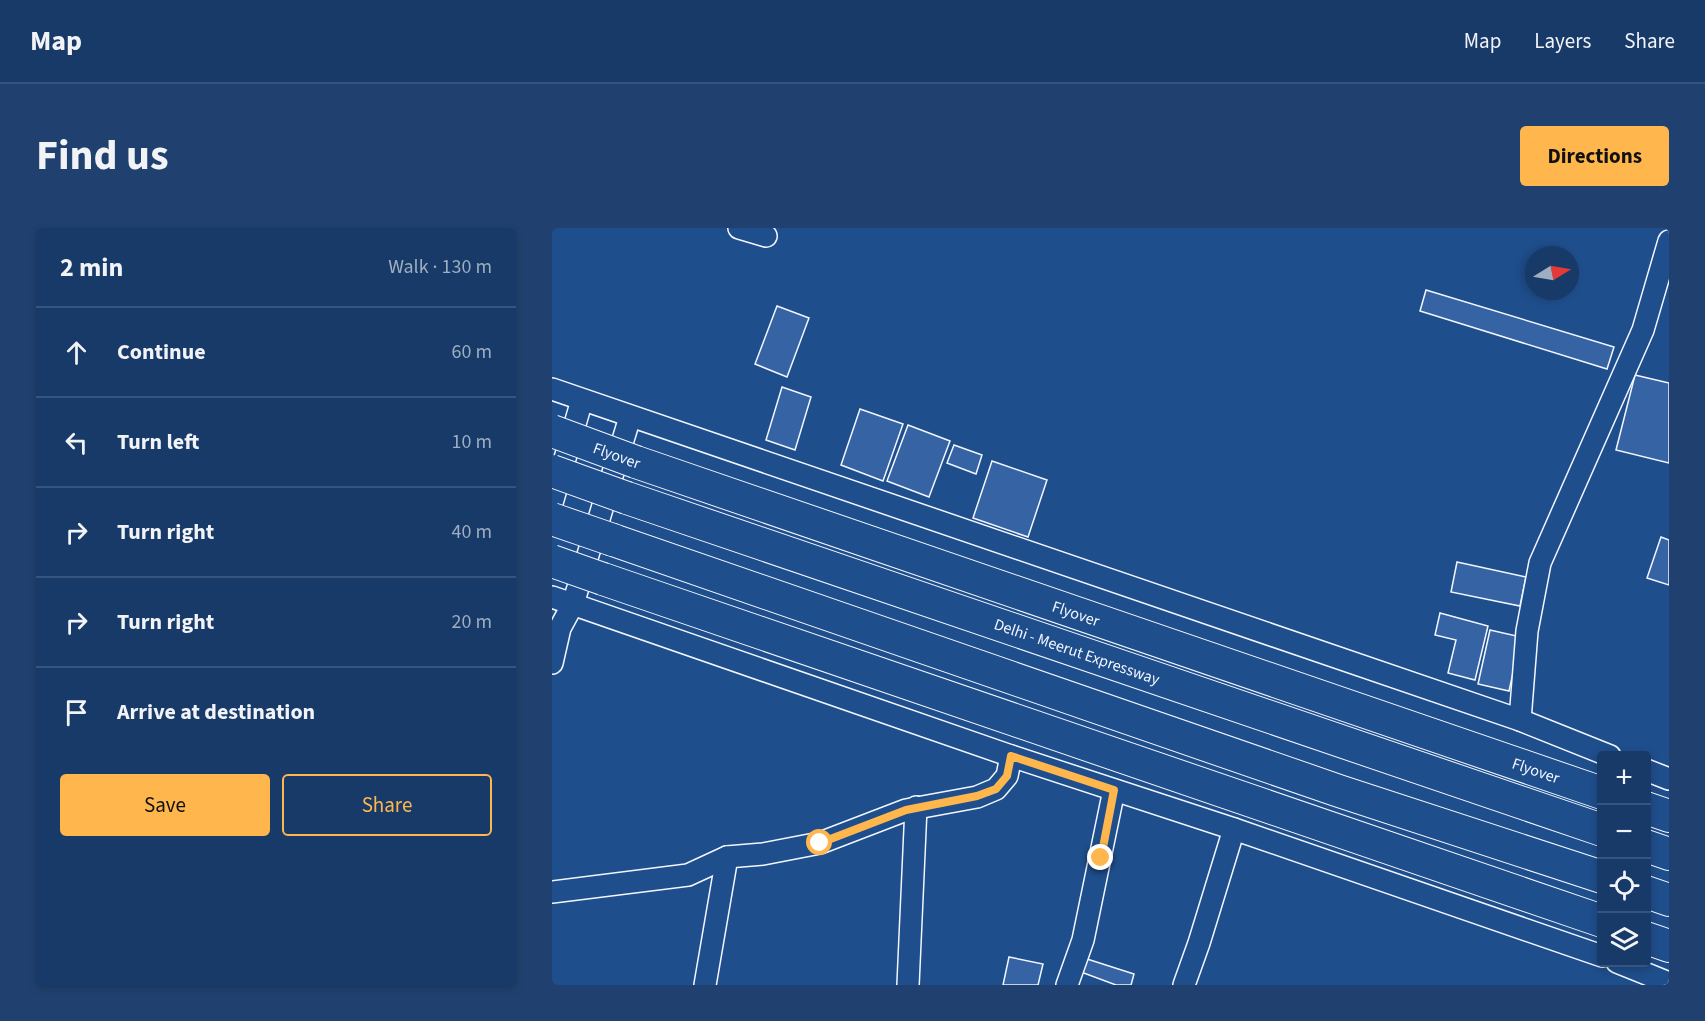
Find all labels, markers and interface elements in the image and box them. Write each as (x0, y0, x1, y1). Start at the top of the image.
text: Map (30, 21, 82, 61)
text: Map (1464, 26, 1501, 56)
text: Layers (1534, 26, 1591, 56)
text: Share (1624, 26, 1675, 56)
text: Find us (36, 126, 169, 186)
button: Directions (1520, 126, 1669, 186)
north arrow (1525, 246, 1579, 300)
text: 2 min (60, 249, 123, 286)
text: Walk · 130 m (388, 253, 492, 281)
icon: ahead (60, 336, 93, 369)
text: Continue (117, 336, 206, 368)
text: 60 m (452, 338, 492, 366)
icon: left (60, 426, 93, 459)
text: Turn left (117, 426, 199, 458)
text: 10 m (452, 428, 492, 456)
street label: Flyover (590, 437, 644, 475)
icon: right (60, 516, 93, 549)
text: Turn right (117, 516, 214, 548)
text: 40 m (452, 518, 492, 546)
street label: Flyover (1049, 596, 1103, 632)
icon: right (60, 606, 93, 639)
text: Turn right (117, 606, 214, 638)
text: 20 m (452, 608, 492, 636)
street label: Delhi - Meerut Expressway (991, 613, 1163, 691)
icon: arrive (60, 696, 93, 729)
text: Arrive at destination (117, 696, 315, 728)
map controls (1597, 751, 1651, 967)
button: + (1597, 751, 1651, 805)
street label: Flyover (1509, 753, 1563, 789)
button: Save (60, 774, 270, 836)
button: Share (282, 774, 492, 836)
button: − (1597, 805, 1651, 859)
route start (806, 829, 832, 855)
route end (1087, 844, 1113, 870)
button: locate (1597, 859, 1651, 913)
button: layers (1597, 913, 1651, 967)

